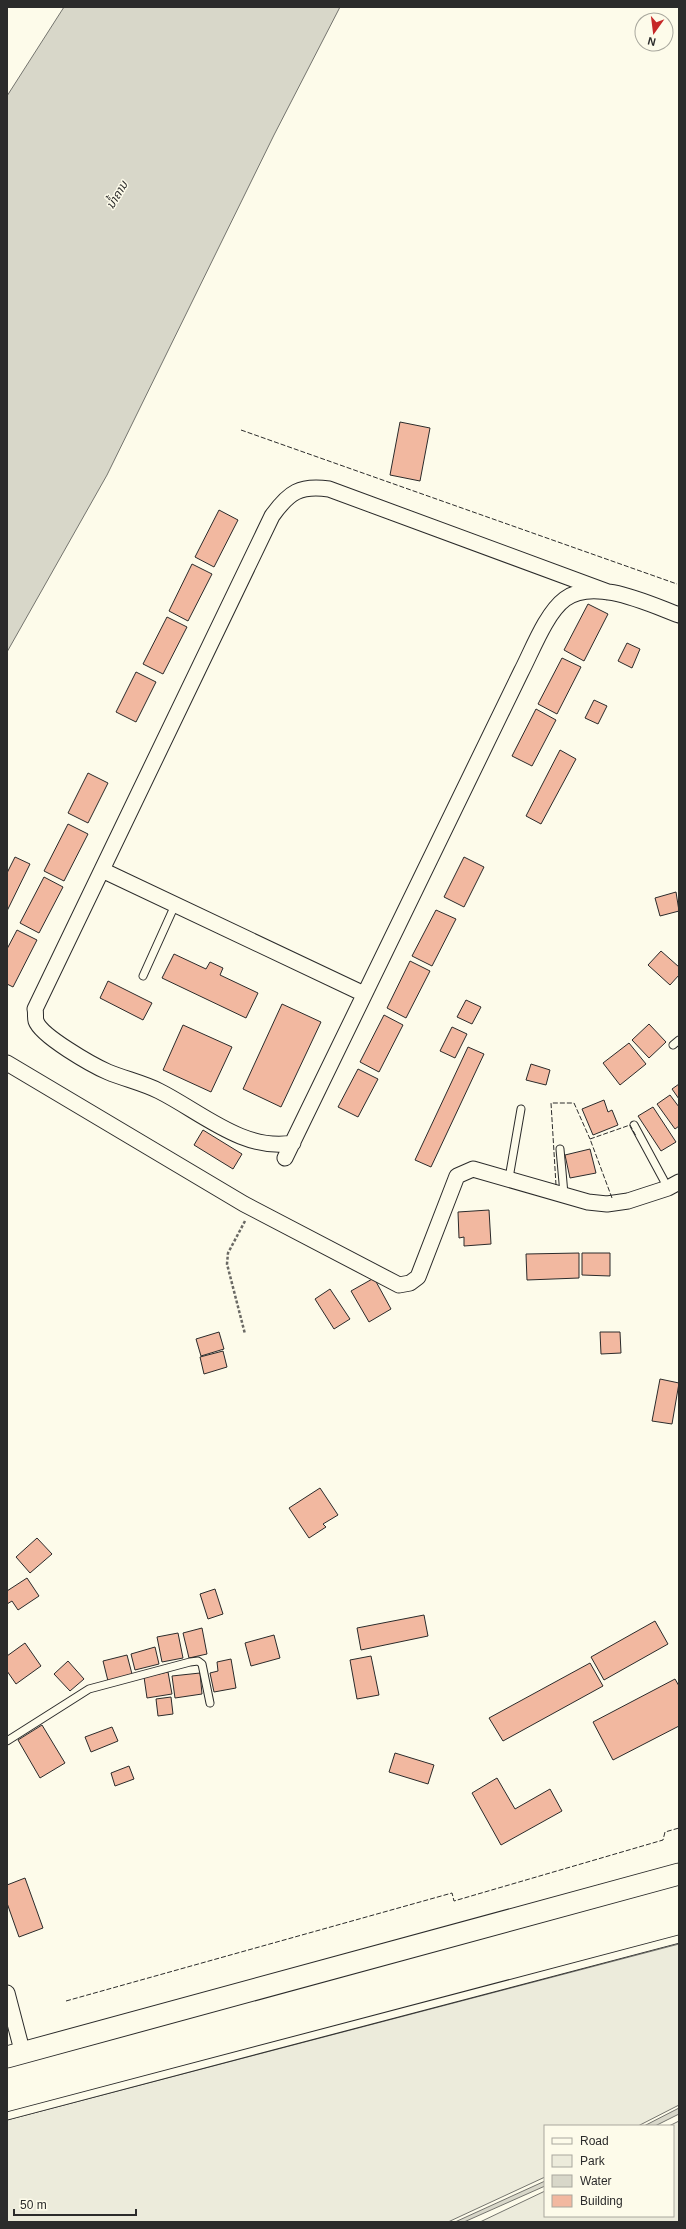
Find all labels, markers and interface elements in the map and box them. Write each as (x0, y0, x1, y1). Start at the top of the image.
north arrow (634, 12, 674, 52)
text: N (646, 35, 657, 48)
water label: ນ້ຳຄານ (102, 176, 132, 211)
legend (544, 2125, 674, 2217)
text: Road (580, 2134, 609, 2148)
text: Park (580, 2154, 606, 2168)
text: Water (580, 2174, 612, 2188)
scale bar (14, 2191, 136, 2217)
text: Building (580, 2194, 623, 2208)
text: 50 m (20, 2198, 47, 2212)

